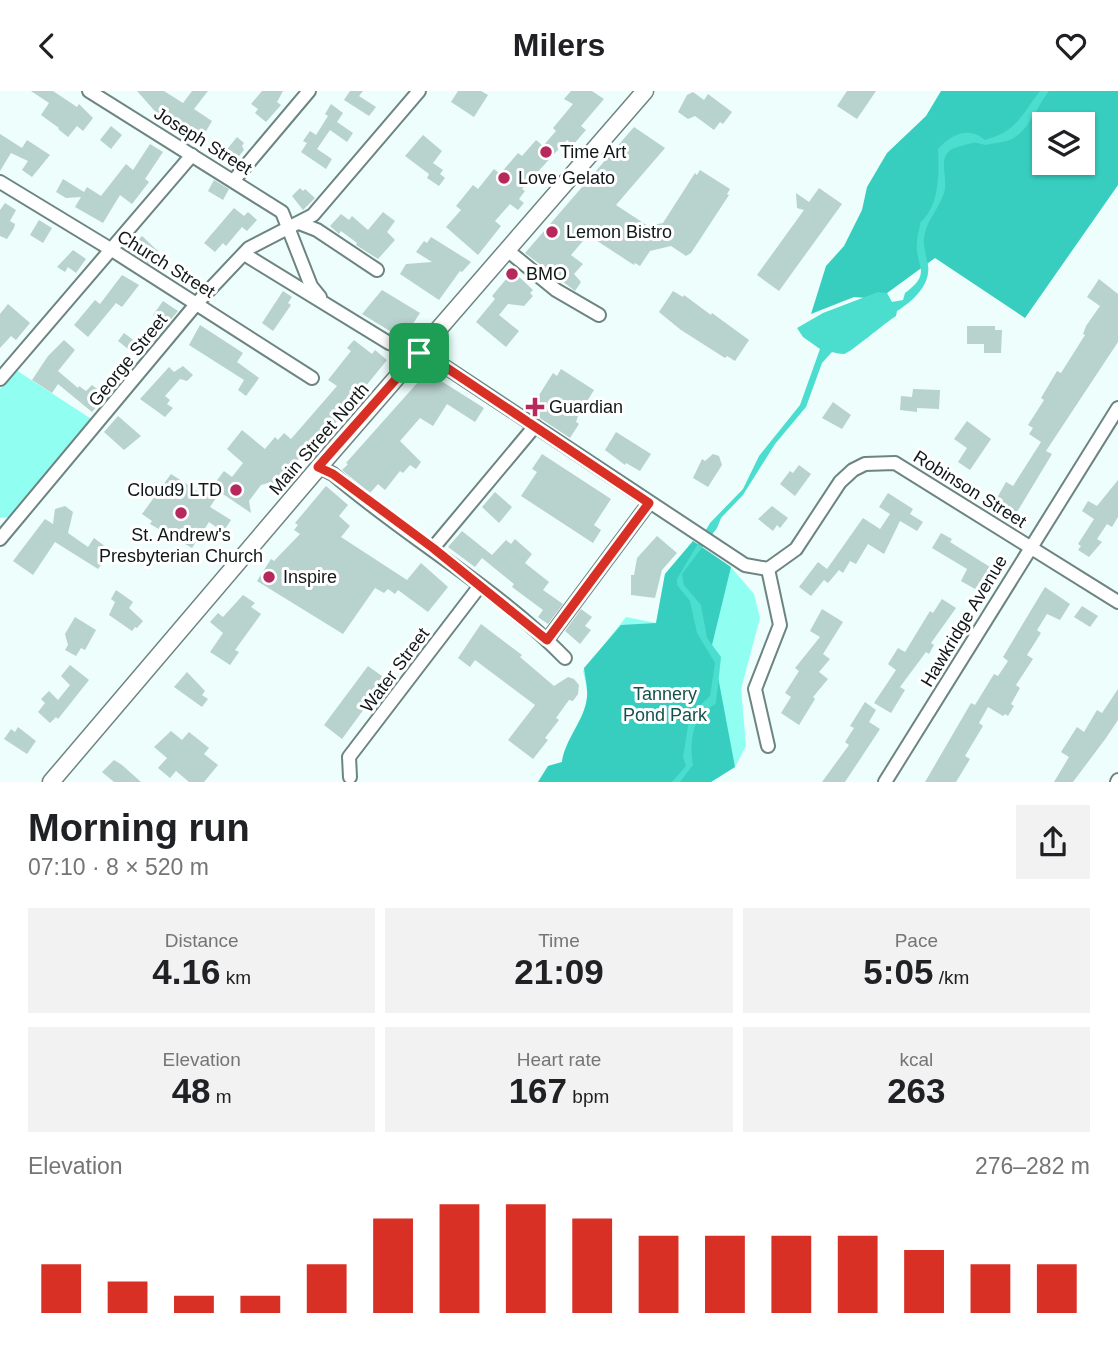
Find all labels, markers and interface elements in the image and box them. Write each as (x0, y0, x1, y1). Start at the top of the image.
icon: back (28, 27, 66, 65)
text: Milers (513, 27, 605, 63)
icon: heart (1052, 27, 1090, 65)
street label: Joseph Street (151, 103, 255, 179)
map controls (1032, 112, 1095, 175)
button: layers (1032, 112, 1095, 175)
place label: Time Art (560, 142, 626, 162)
marker: Time Art (538, 144, 554, 160)
place label: Love Gelato (518, 168, 615, 188)
marker: Love Gelato (496, 170, 512, 186)
place label: Lemon Bistro (566, 222, 672, 242)
marker: Lemon Bistro (544, 224, 560, 240)
street label: Church Street (114, 226, 218, 302)
place label: BMO (526, 264, 567, 284)
marker: BMO (504, 266, 520, 282)
street label: George Street (85, 310, 171, 410)
pin (389, 323, 449, 383)
icon: arrive (400, 334, 438, 372)
street label: Main Street North (265, 379, 373, 499)
place label: Guardian (549, 397, 623, 417)
marker: Guardian (527, 399, 543, 415)
street label: Robinson Street (910, 446, 1030, 532)
place label: Cloud9 LTD (127, 480, 222, 500)
marker: Cloud9 LTD (228, 482, 244, 498)
marker: St. Andrew's Presbyterian Church (173, 505, 189, 521)
place label: St. Andrew's Presbyterian Church (99, 525, 263, 566)
street label: Hawkridge Avenue (917, 552, 1011, 690)
place label: Inspire (283, 567, 337, 587)
marker: Inspire (261, 569, 277, 585)
street label: Water Street (357, 624, 433, 716)
park label: Tannery Pond Park (623, 684, 708, 725)
button: share (1016, 805, 1090, 879)
text: Morning run (28, 807, 250, 849)
text: 07:10 · 8 × 520 m (28, 854, 209, 880)
text: Distance (165, 930, 239, 951)
text: Time (538, 930, 580, 951)
text: Pace (895, 930, 938, 951)
text: 4.16 (152, 952, 220, 991)
text: 21:09 (514, 952, 604, 991)
text: 5:05 (863, 952, 933, 991)
text: km (220, 967, 251, 988)
text: /km (933, 967, 969, 988)
text: Elevation (163, 1049, 241, 1070)
text: Heart rate (517, 1049, 601, 1070)
text: kcal (899, 1049, 933, 1070)
text: 48 (172, 1071, 211, 1110)
text: 167 (509, 1071, 567, 1110)
text: 263 (887, 1071, 946, 1110)
text: m (211, 1086, 232, 1107)
text: bpm (567, 1086, 609, 1107)
text: Elevation (28, 1153, 123, 1179)
text: 276–282 m (975, 1153, 1090, 1179)

